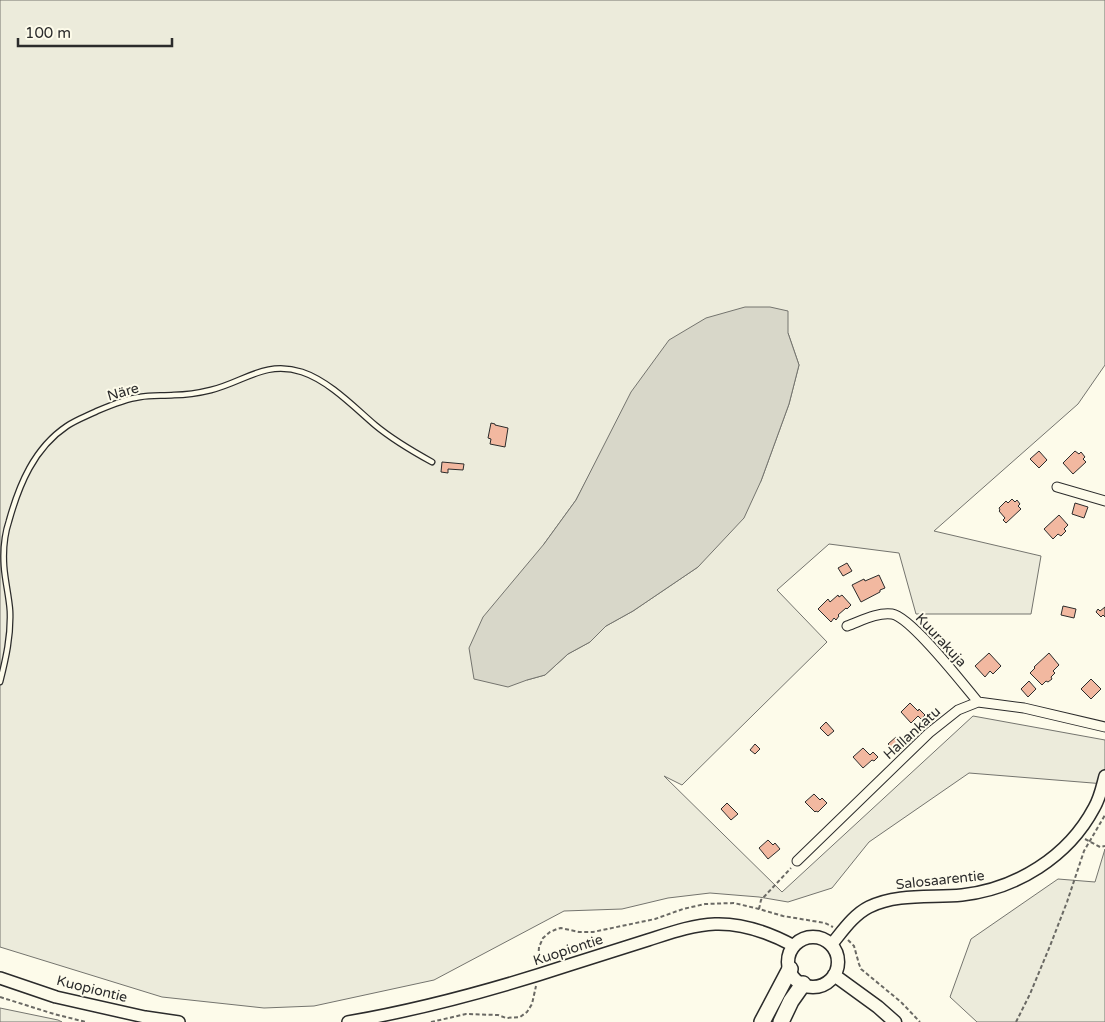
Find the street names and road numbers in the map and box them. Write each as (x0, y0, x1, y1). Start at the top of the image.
street label: Näre (105, 379, 141, 405)
street label: Kuurakuja (912, 610, 970, 670)
street label: Hallankatu (880, 703, 944, 763)
street label: Salosaarentie (895, 867, 985, 893)
street label: Kuopiontie (531, 931, 605, 969)
street label: Kuopiontie (55, 972, 129, 1006)

